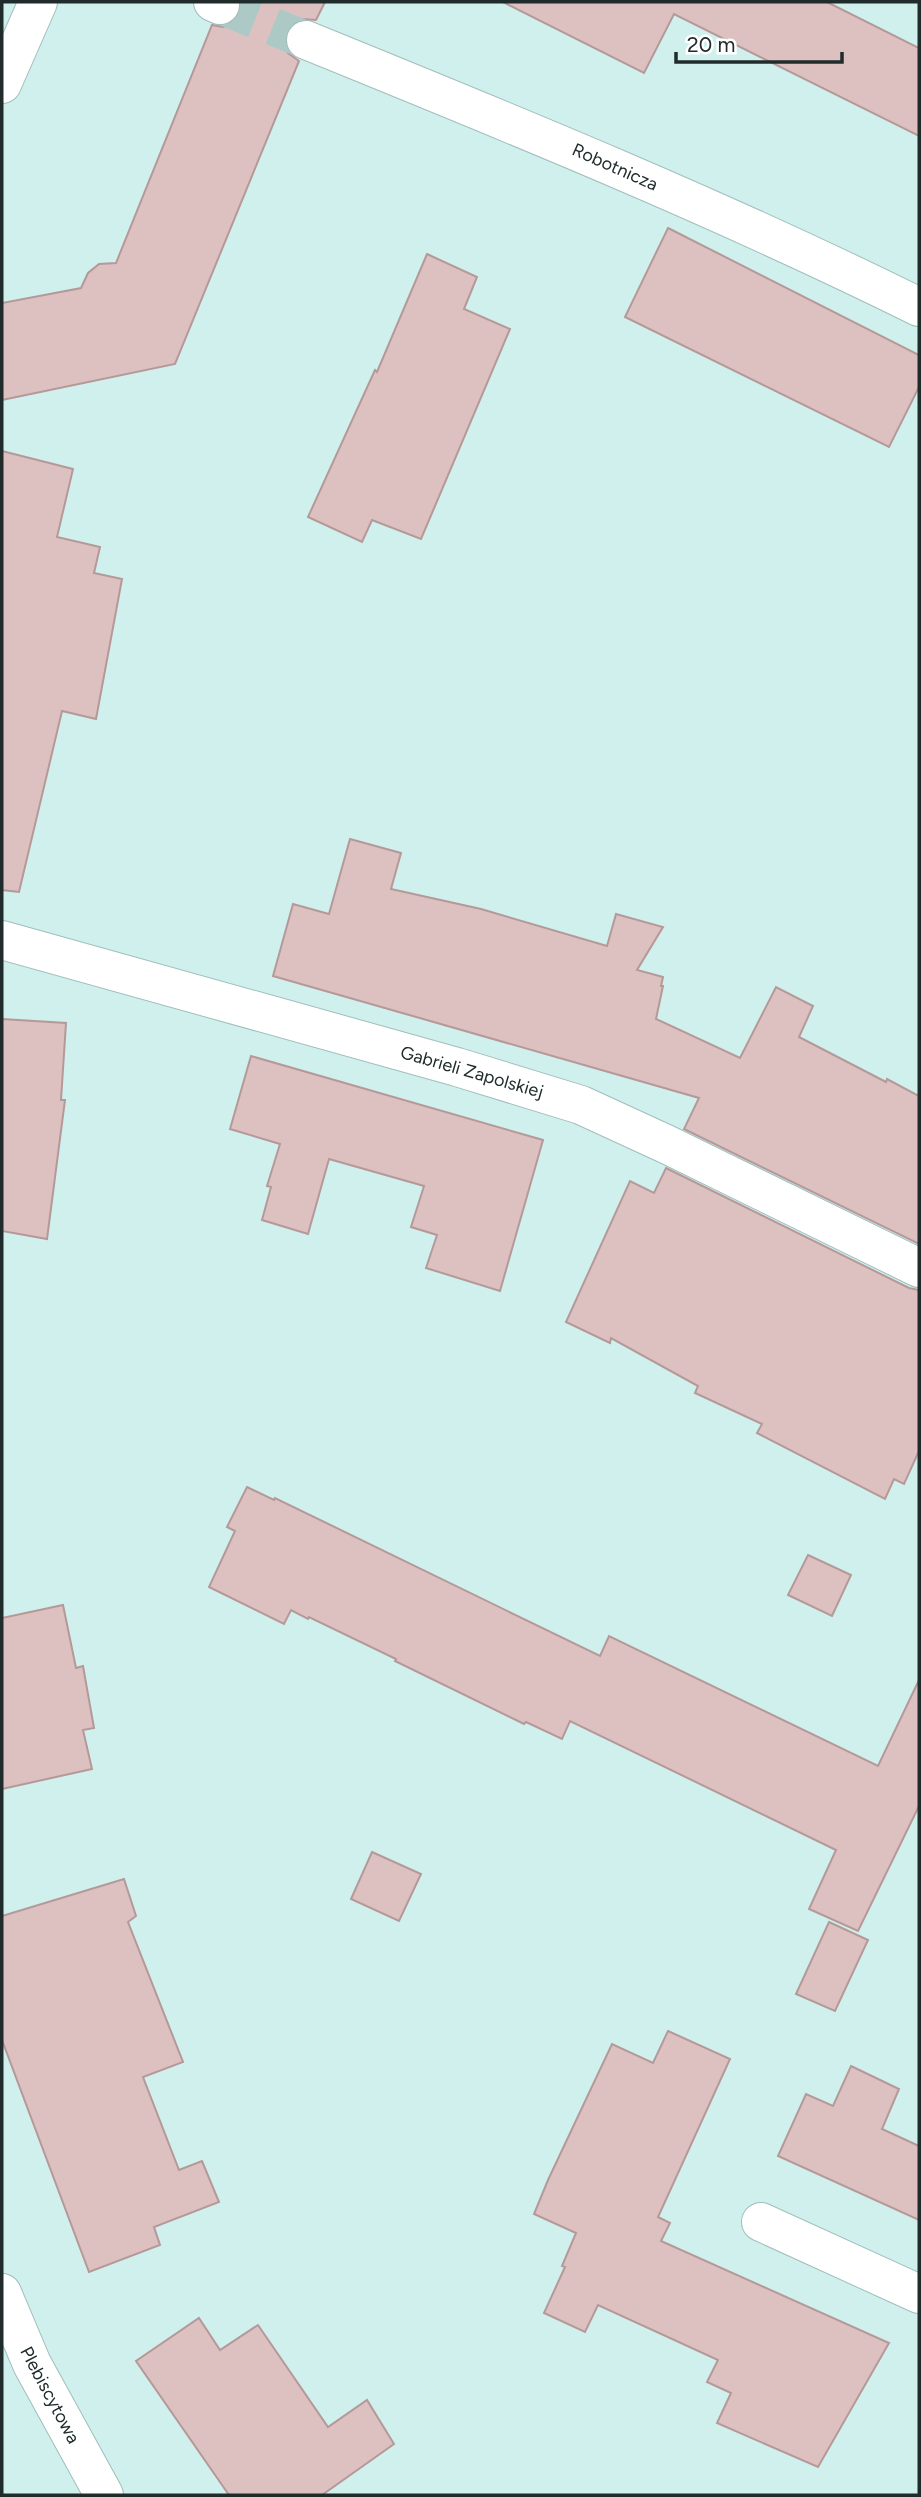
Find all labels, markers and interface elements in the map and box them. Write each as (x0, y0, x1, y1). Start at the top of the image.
scale bar (676, 21, 842, 65)
text: 20 m (687, 32, 735, 57)
street label: Robotnicza (569, 138, 661, 196)
street label: Gabrieli Zapolskiej (398, 1041, 546, 1103)
street label: Plebiscytowa (15, 2343, 85, 2447)

